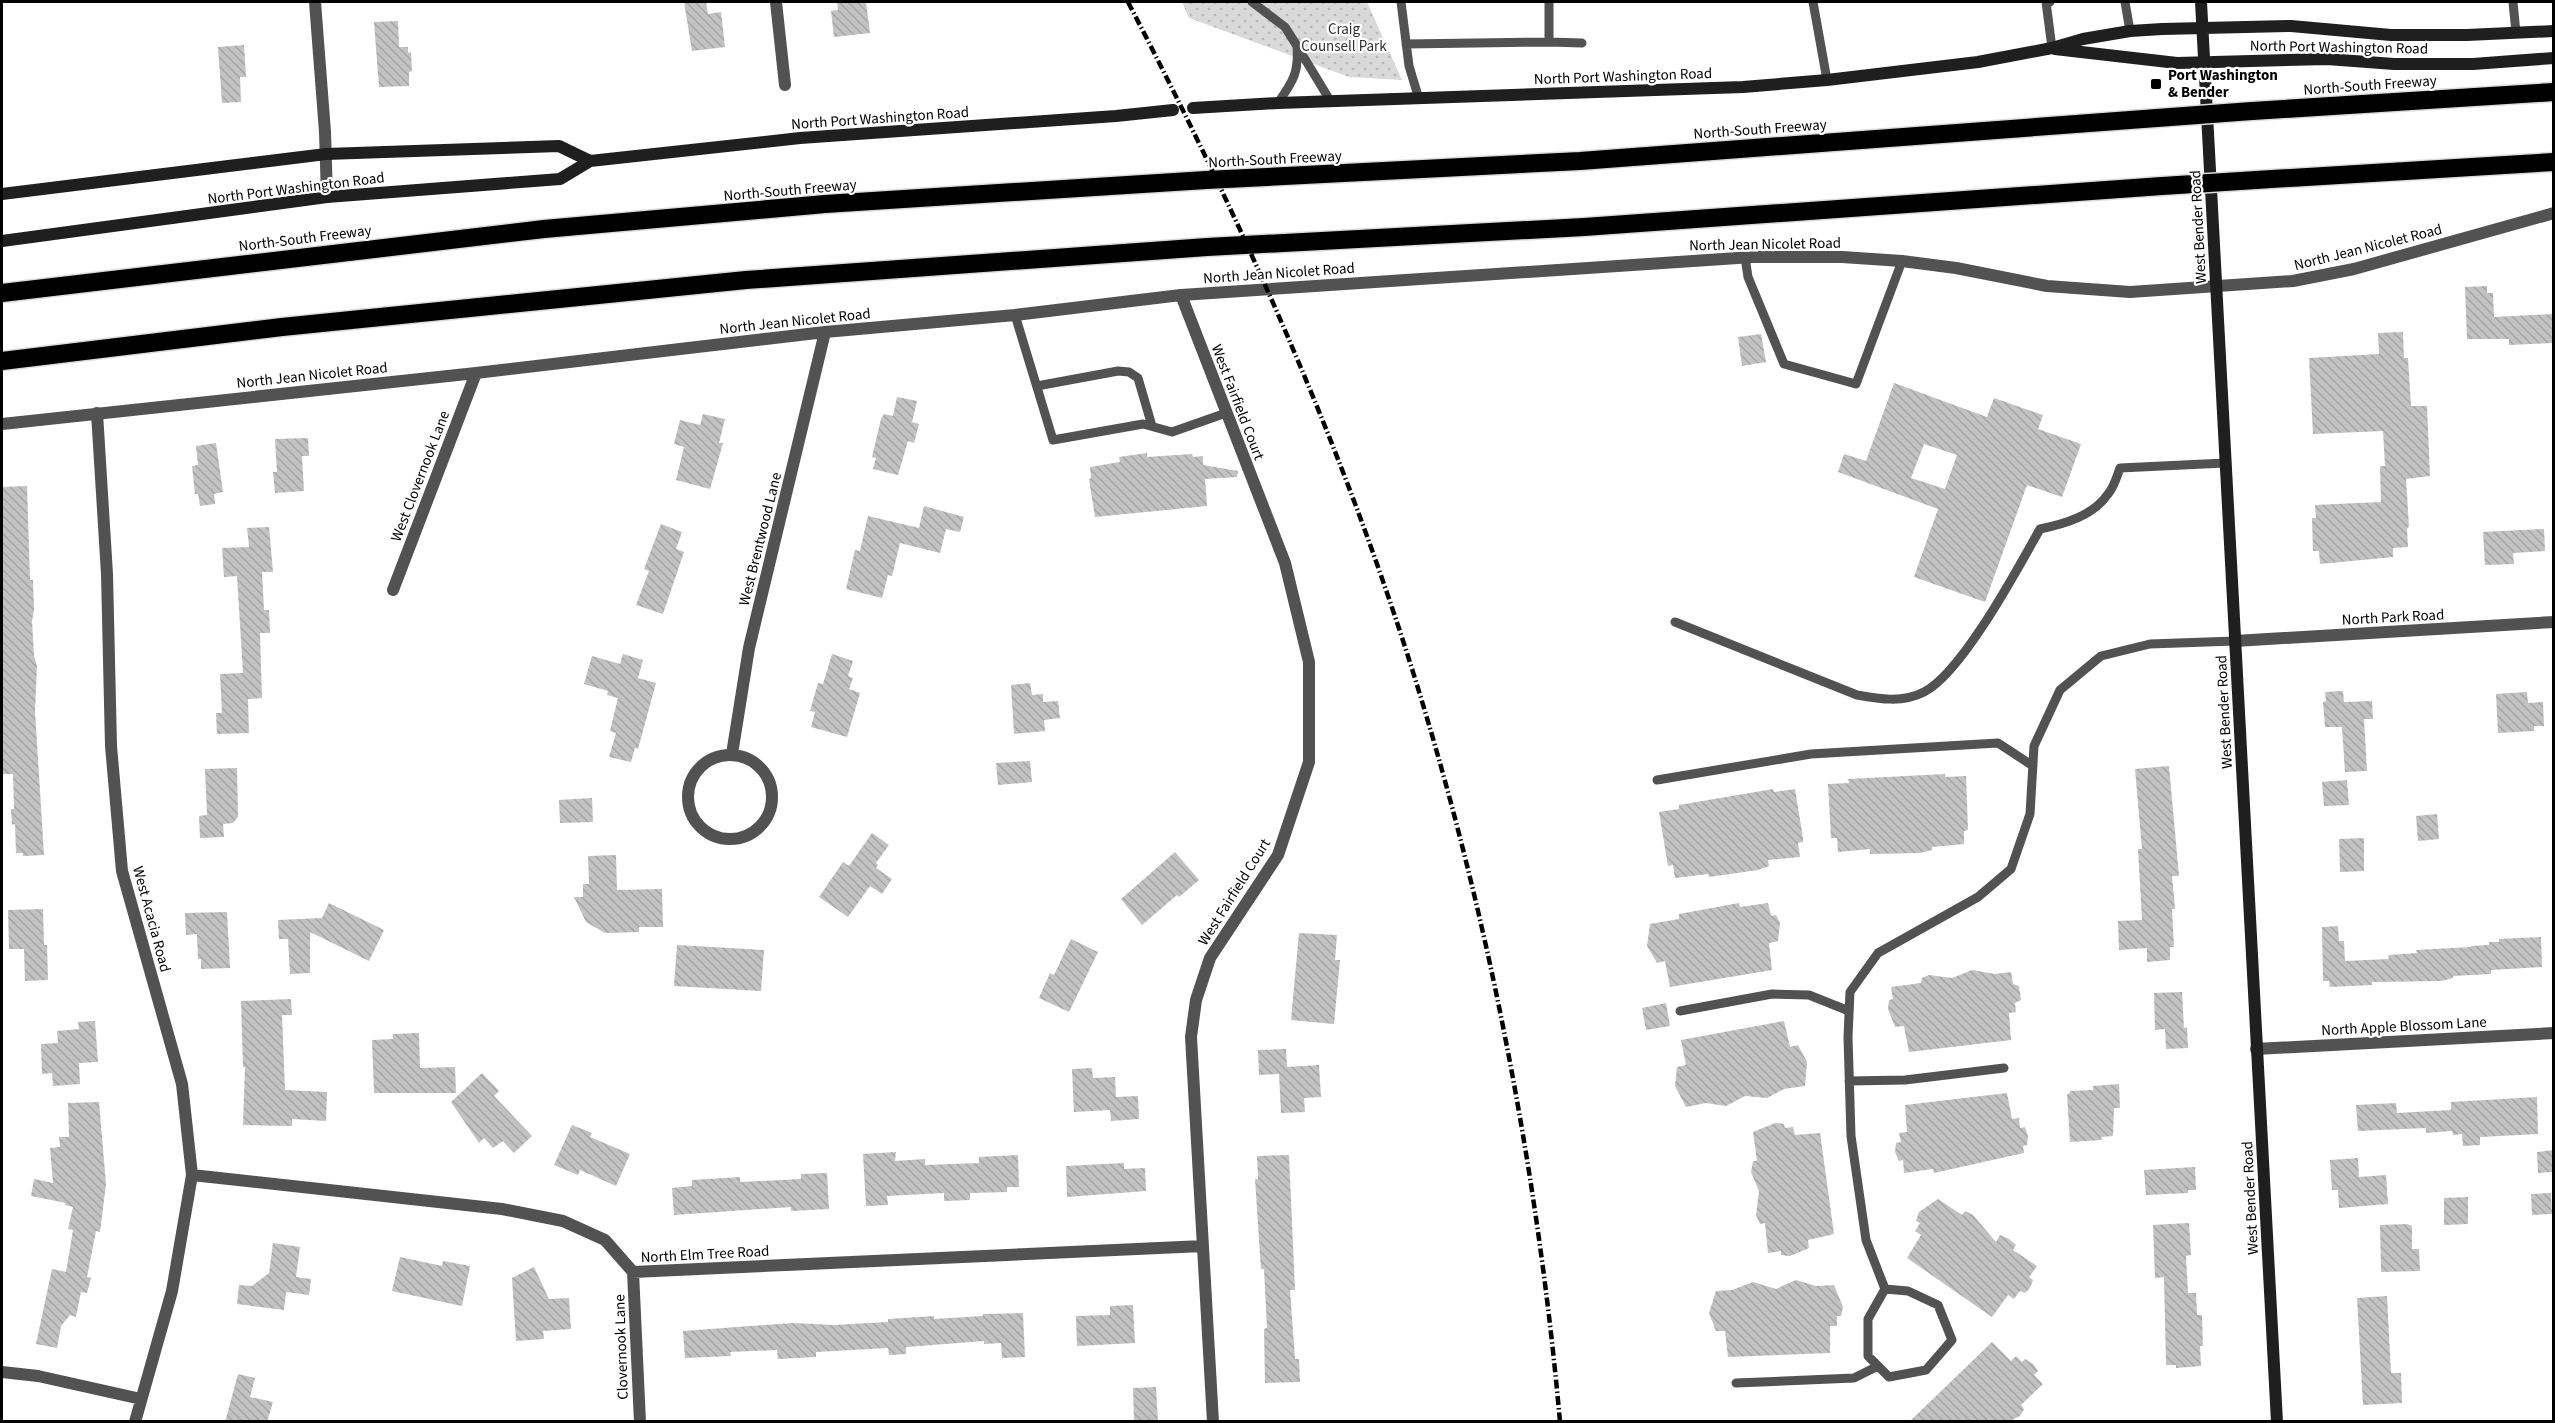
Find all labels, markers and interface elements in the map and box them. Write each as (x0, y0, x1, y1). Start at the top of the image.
park label: Craig Counsell Park (1301, 19, 1387, 57)
street label: North Port Washington Road (2250, 35, 2428, 60)
street label: North Port Washington Road (1534, 63, 1712, 90)
place label: Port Washington & Bender (2168, 65, 2278, 103)
street label: North-South Freeway (2303, 70, 2437, 101)
marker: Port Washington & Bender (2149, 77, 2163, 91)
street label: North Port Washington Road (790, 102, 970, 135)
street label: North-South Freeway (1693, 114, 1827, 145)
street label: North-South Freeway (1208, 146, 1342, 173)
street label: North Port Washington Road (206, 167, 386, 210)
street label: West Bender Road (2185, 170, 2212, 284)
street label: North-South Freeway (723, 174, 857, 207)
street label: North Jean Nicolet Road (2292, 219, 2444, 276)
street label: North-South Freeway (238, 220, 373, 257)
street label: North Jean Nicolet Road (1689, 233, 1841, 256)
street label: North Jean Nicolet Road (1203, 258, 1356, 289)
street label: North Jean Nicolet Road (718, 303, 872, 340)
street label: West Fairfield Court (1206, 341, 1269, 463)
street label: North Jean Nicolet Road (235, 357, 389, 394)
street label: West Clovernook Lane (386, 408, 455, 545)
street label: West Brentwood Lane (734, 470, 787, 608)
street label: North Park Road (2341, 604, 2445, 631)
street label: West Bender Road (2211, 655, 2238, 769)
street label: West Fairfield Court (1193, 835, 1276, 950)
street label: West Acacia Road (127, 864, 176, 974)
street label: North Apple Blossom Lane (2321, 1012, 2487, 1041)
street label: West Bender Road (2237, 1141, 2264, 1255)
street label: North Elm Tree Road (640, 1241, 770, 1268)
street label: Clovernook Lane (609, 1294, 634, 1400)

